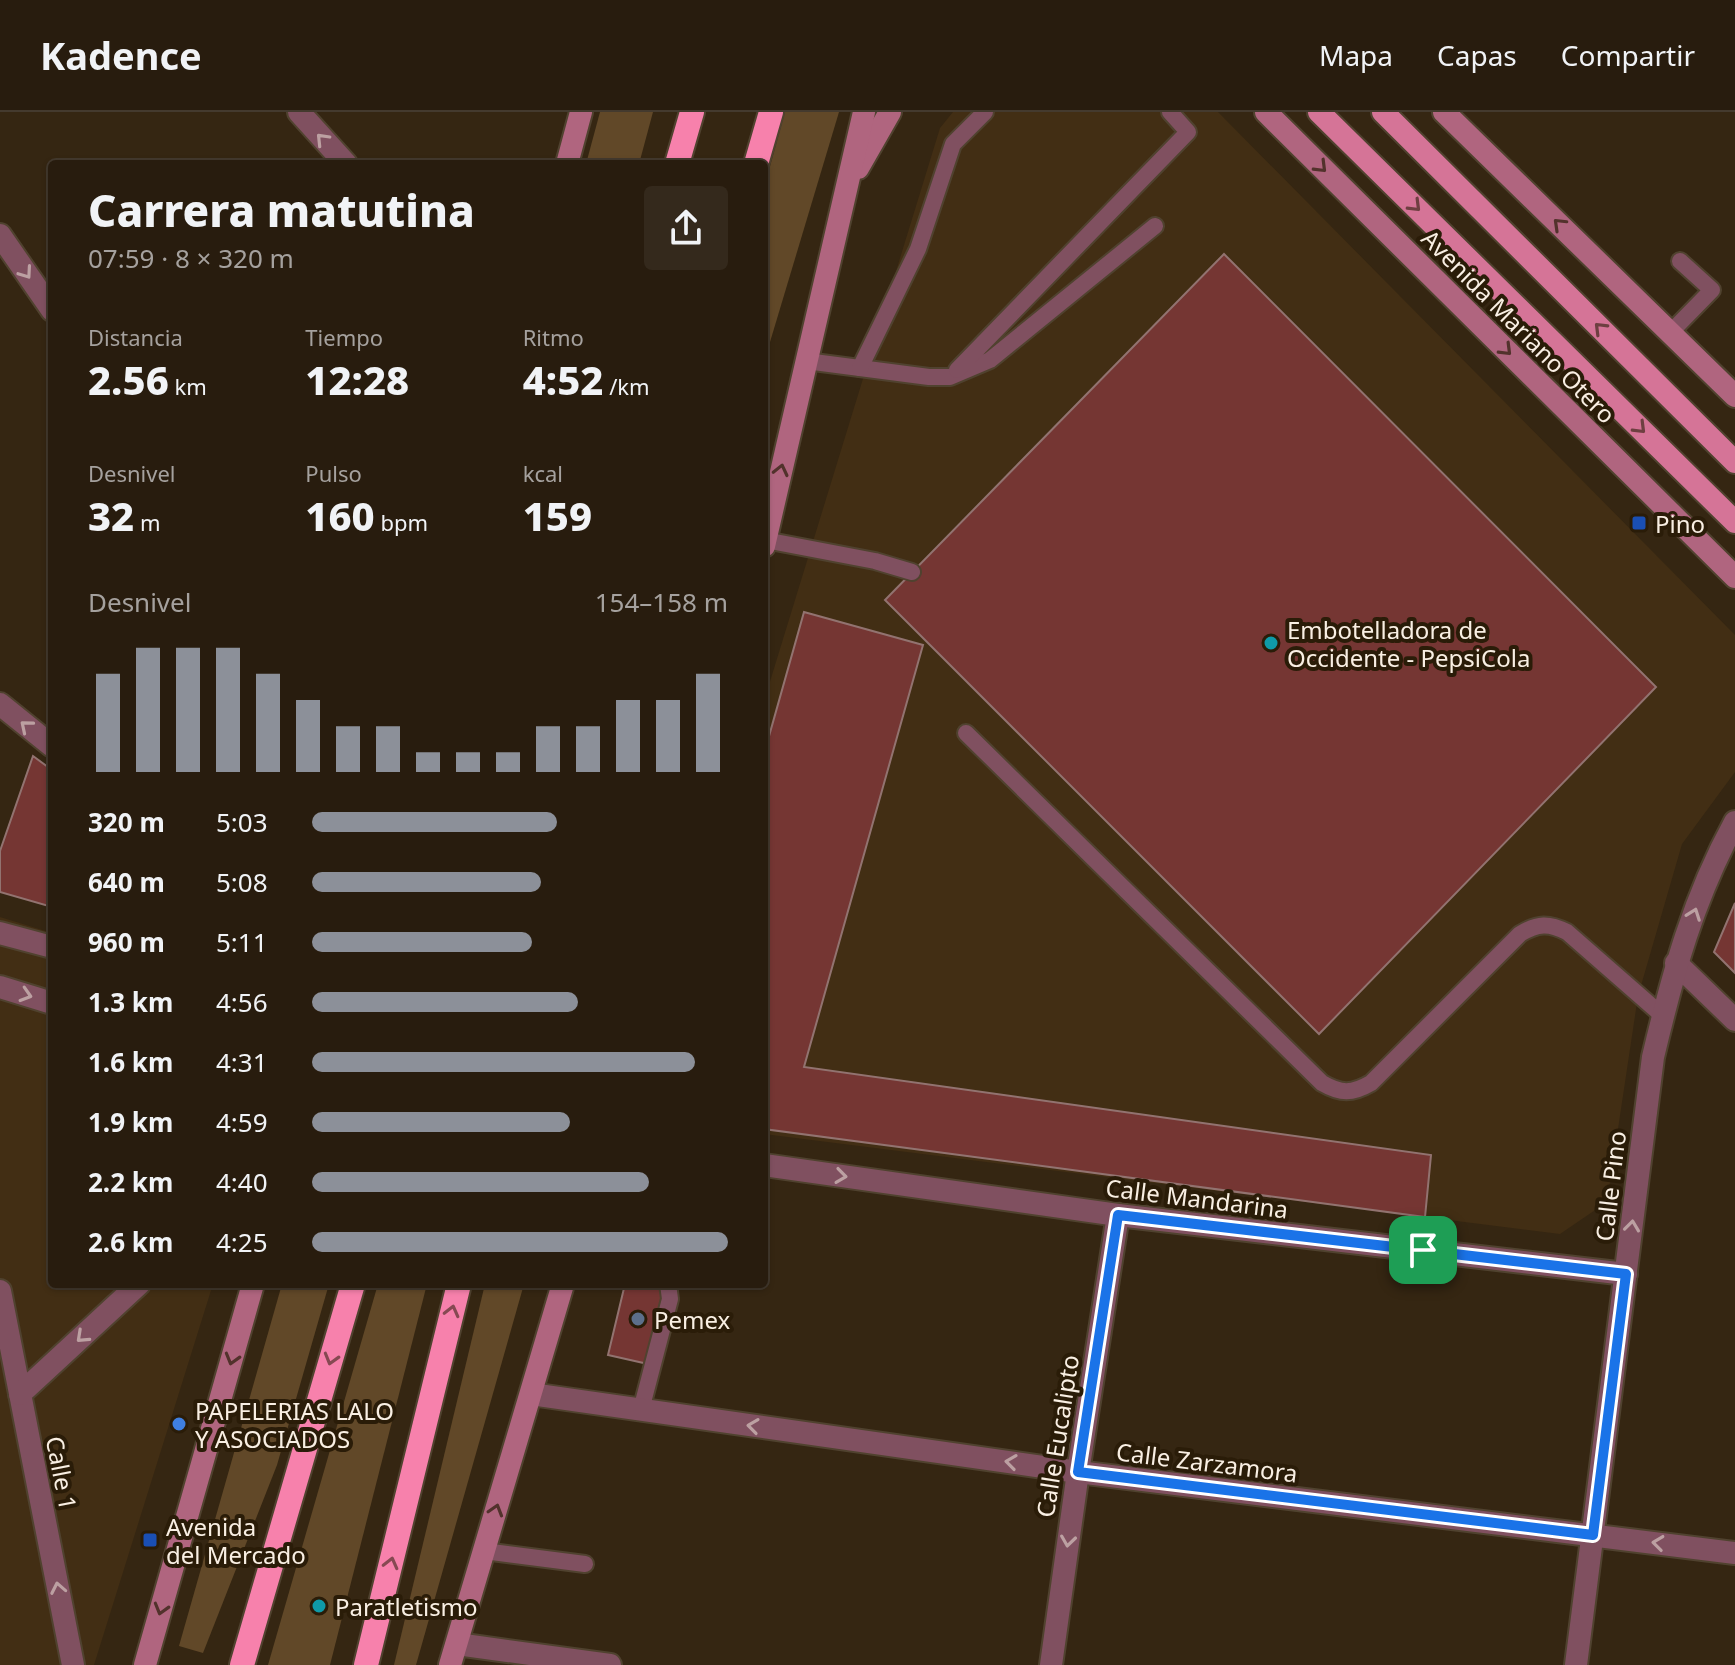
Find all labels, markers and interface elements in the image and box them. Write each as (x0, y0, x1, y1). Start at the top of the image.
text: Kadence (40, 29, 202, 81)
text: Mapa (1319, 36, 1393, 74)
text: Capas (1437, 36, 1517, 74)
text: Compartir (1561, 36, 1695, 74)
one-way arrow (316, 134, 331, 148)
one-way arrow (1312, 158, 1326, 172)
text: Carrera matutina (88, 180, 475, 240)
button: share (644, 186, 728, 270)
one-way arrow (1406, 197, 1420, 211)
one-way arrow (1554, 219, 1568, 234)
street label: Avenida Mariano Otero (1415, 222, 1623, 430)
text: 07:59 · 8 × 320 m (88, 240, 294, 276)
one-way arrow (16, 264, 31, 278)
text: Distancia (88, 322, 183, 352)
text: Tiempo (305, 322, 383, 352)
text: Ritmo (523, 322, 584, 352)
one-way arrow (1595, 323, 1609, 337)
one-way arrow (1497, 341, 1511, 355)
text: 2.56 (88, 352, 169, 407)
text: 12:28 (305, 352, 409, 407)
text: 4:52 (523, 352, 603, 407)
text: km (169, 371, 207, 401)
text: /km (603, 371, 650, 401)
one-way arrow (1631, 419, 1645, 433)
text: Desnivel (88, 458, 176, 488)
text: Pulso (305, 458, 362, 488)
text: kcal (523, 458, 563, 488)
one-way arrow (772, 464, 789, 478)
text: 32 (88, 488, 134, 543)
text: 160 (305, 488, 375, 543)
text: 159 (523, 488, 592, 543)
text: m (134, 507, 161, 537)
text: bpm (375, 507, 428, 537)
place label: Pino (1655, 507, 1705, 540)
marker: Pino (1630, 514, 1648, 532)
text: Desnivel (88, 584, 191, 620)
text: 154–158 m (595, 584, 728, 620)
place label: Embotelladora de Occidente - PepsiCola (1287, 613, 1530, 674)
marker: Embotelladora de Occidente - PepsiCola (1262, 634, 1280, 652)
one-way arrow (20, 721, 35, 736)
text: 320 m (88, 804, 165, 840)
text: 5:03 (216, 804, 268, 840)
text: 640 m (88, 864, 165, 900)
text: 5:08 (216, 864, 268, 900)
one-way arrow (1684, 908, 1700, 922)
text: 960 m (88, 924, 165, 960)
text: 5:11 (216, 924, 268, 960)
text: 1.3 km (88, 984, 173, 1020)
text: 4:56 (216, 984, 268, 1020)
one-way arrow (19, 986, 32, 1002)
text: 1.6 km (88, 1044, 173, 1080)
text: 4:31 (216, 1044, 268, 1080)
text: 1.9 km (88, 1104, 173, 1140)
text: 4:59 (216, 1104, 268, 1140)
street label: Calle Pino (1587, 1129, 1633, 1243)
text: 2.2 km (88, 1164, 173, 1200)
text: 4:40 (216, 1164, 268, 1200)
one-way arrow (834, 1167, 848, 1184)
street label: Calle Mandarina (1104, 1170, 1290, 1226)
pin (1389, 1216, 1457, 1284)
one-way arrow (1623, 1220, 1640, 1233)
text: 2.6 km (88, 1224, 173, 1260)
text: 4:25 (216, 1224, 268, 1260)
icon: arrive (1401, 1228, 1445, 1272)
place label: Pemex (654, 1303, 731, 1336)
one-way arrow (443, 1304, 460, 1318)
marker: Pemex (629, 1310, 647, 1328)
one-way arrow (76, 1328, 91, 1342)
one-way arrow (324, 1351, 340, 1365)
one-way arrow (225, 1352, 241, 1365)
street label: Calle Eucalipto (1028, 1352, 1086, 1520)
place label: PAPELERIAS LALO Y ASOCIADOS (195, 1394, 394, 1455)
marker: PAPELERIAS LALO Y ASOCIADOS (170, 1415, 188, 1433)
one-way arrow (746, 1418, 760, 1435)
street label: Calle 1 (39, 1433, 85, 1513)
street label: Calle Zarzamora (1114, 1435, 1300, 1489)
one-way arrow (1004, 1454, 1018, 1471)
one-way arrow (487, 1503, 503, 1517)
place label: Avenida del Mercado (166, 1510, 306, 1571)
marker: Avenida del Mercado (141, 1531, 159, 1549)
one-way arrow (1060, 1534, 1077, 1548)
one-way arrow (1651, 1535, 1665, 1552)
one-way arrow (382, 1557, 399, 1571)
one-way arrow (50, 1582, 67, 1596)
place label: Paratletismo (335, 1590, 478, 1623)
marker: Paratletismo (310, 1597, 328, 1615)
one-way arrow (153, 1602, 170, 1616)

